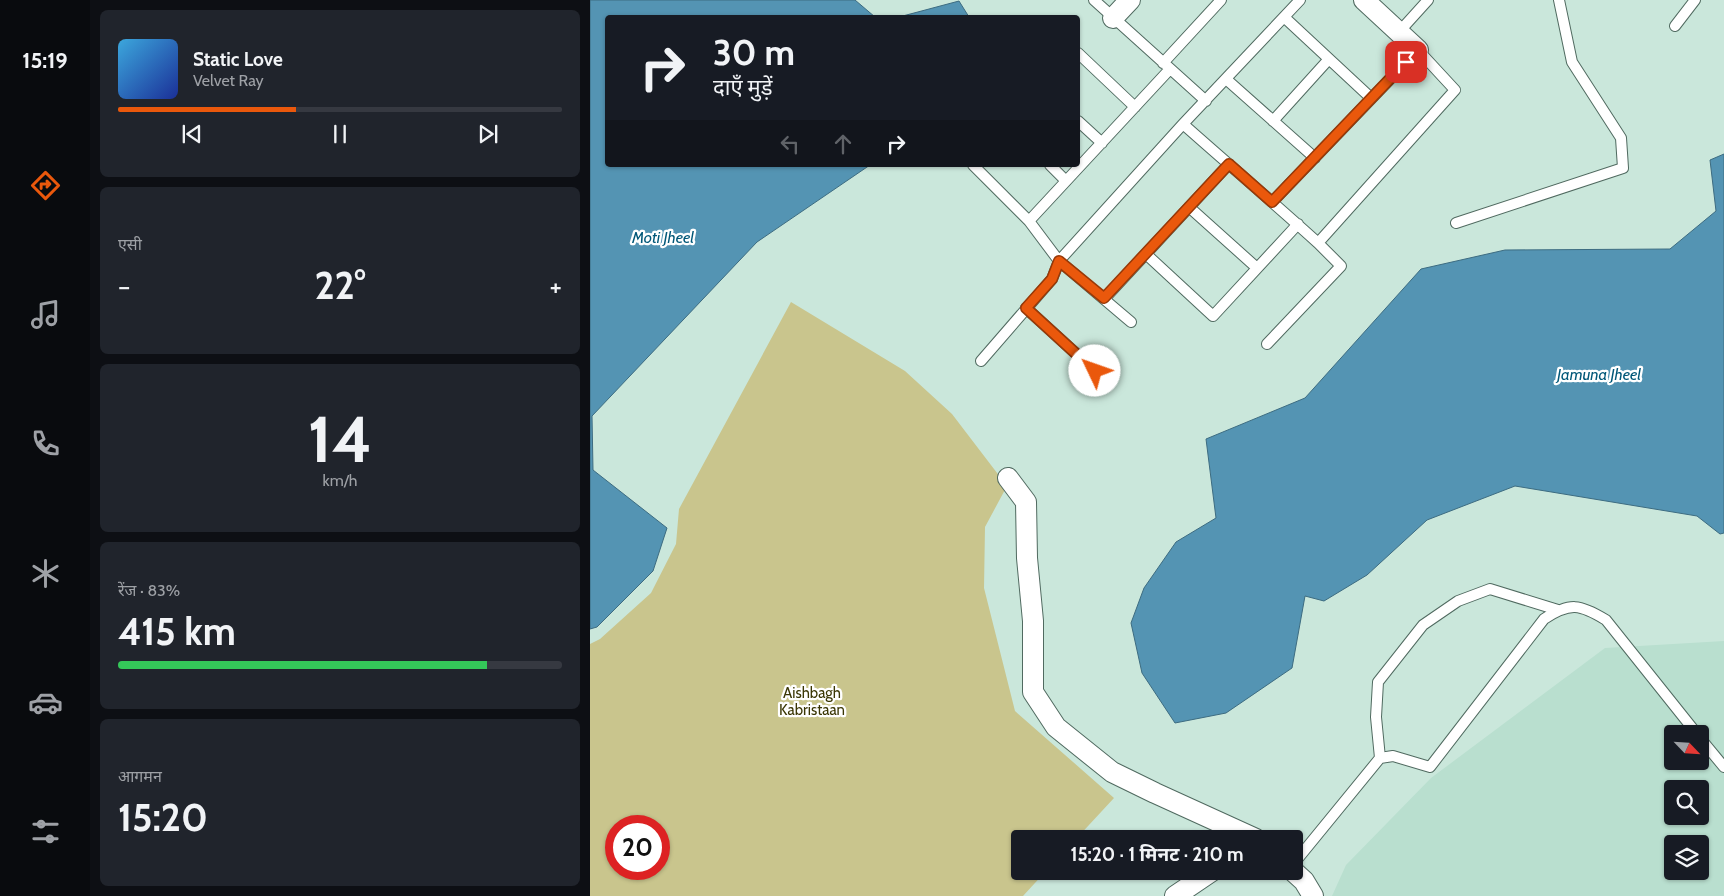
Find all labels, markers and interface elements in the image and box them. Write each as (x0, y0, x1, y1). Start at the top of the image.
text: 30 m (713, 31, 795, 74)
icon: right (630, 35, 695, 100)
pin (1385, 41, 1427, 83)
text: 15:19 (22, 47, 68, 74)
text: Static Love (193, 48, 283, 71)
icon: arrive (1392, 48, 1420, 76)
text: Velvet Ray (193, 71, 264, 90)
text: दाएँ मुड़ें (713, 74, 772, 101)
icon: previous (178, 120, 206, 148)
icon: pause (326, 120, 354, 148)
icon: next (474, 120, 502, 148)
icon: left (776, 130, 804, 158)
icon: ahead (829, 130, 857, 158)
icon: right (882, 130, 910, 158)
icon: directions (28, 168, 63, 203)
water label: Moti Jheel (631, 228, 694, 247)
text: एसी (118, 235, 142, 254)
text: 22° (314, 262, 366, 309)
text: − (118, 269, 130, 303)
text: + (550, 269, 562, 303)
icon: music (28, 297, 63, 332)
position arrow (1068, 344, 1120, 396)
water label: Jamuna Jheel (1555, 365, 1641, 384)
text: 14 (308, 399, 372, 478)
icon: phone (28, 426, 63, 461)
text: km/h (322, 471, 358, 490)
icon: climate (28, 556, 63, 591)
text: रेंज · 83% (118, 581, 180, 600)
text: 415 km (118, 608, 236, 655)
park label: Aishbagh Kabristaan (779, 684, 845, 719)
icon: car (28, 685, 63, 720)
north arrow (1664, 725, 1709, 770)
map controls (1664, 725, 1709, 880)
text: आगमन (118, 767, 162, 786)
button: search (1664, 780, 1709, 825)
text: 15:20 (118, 794, 208, 841)
icon: filters (28, 814, 63, 849)
speed limit sign: 20 (605, 815, 670, 880)
button: layers (1664, 835, 1709, 880)
text: 15:20 · 1 मिनट · 210 m (1070, 843, 1244, 866)

